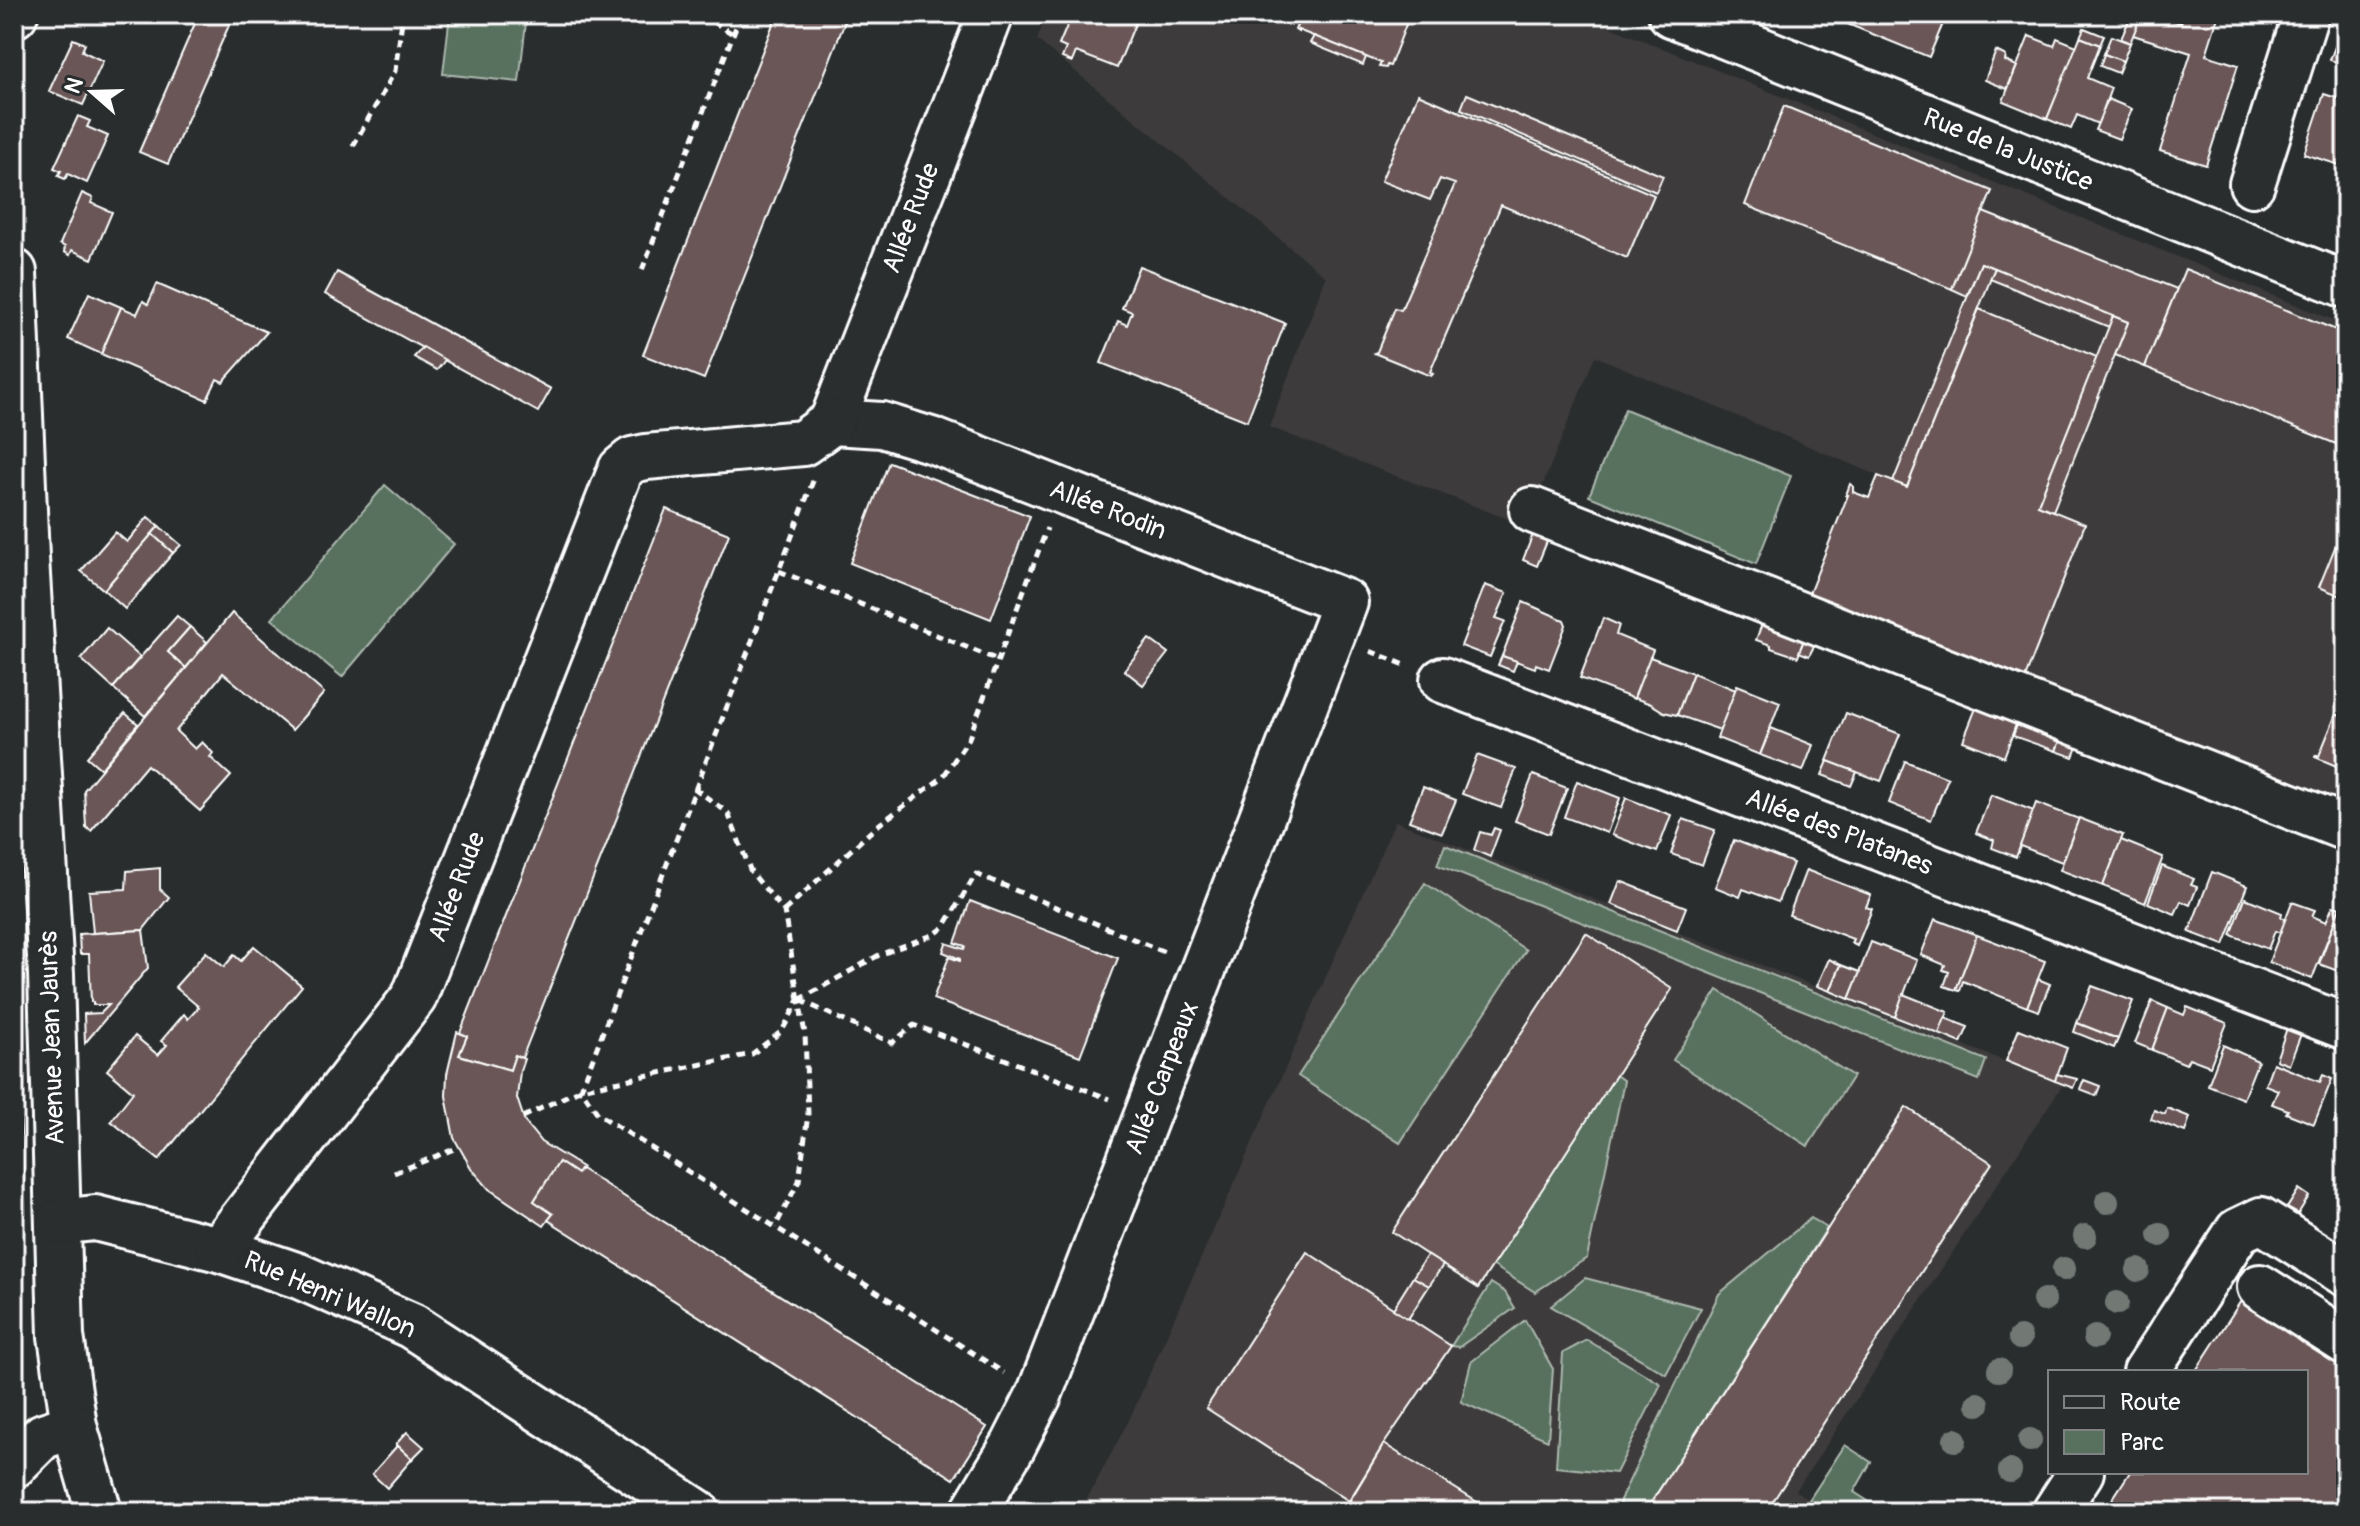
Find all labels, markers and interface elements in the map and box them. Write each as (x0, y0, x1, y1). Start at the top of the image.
north arrow (52, 52, 132, 132)
text: N (58, 74, 90, 97)
street label: Rue de la Justice (1918, 101, 2098, 199)
street label: Allée Rude (875, 158, 947, 278)
street label: Allée Rodin (1045, 473, 1171, 547)
street label: Allée des Platanes (1741, 782, 1937, 882)
street label: Allée Rude (421, 827, 493, 947)
street label: Avenue Jean Jaurès (32, 930, 72, 1146)
street label: Allée Carpeaux (1118, 997, 1206, 1159)
street label: Rue Henri Wallon (239, 1244, 421, 1346)
legend (2048, 1370, 2308, 1474)
text: Route (2120, 1388, 2181, 1417)
text: Parc (2120, 1428, 2164, 1457)

